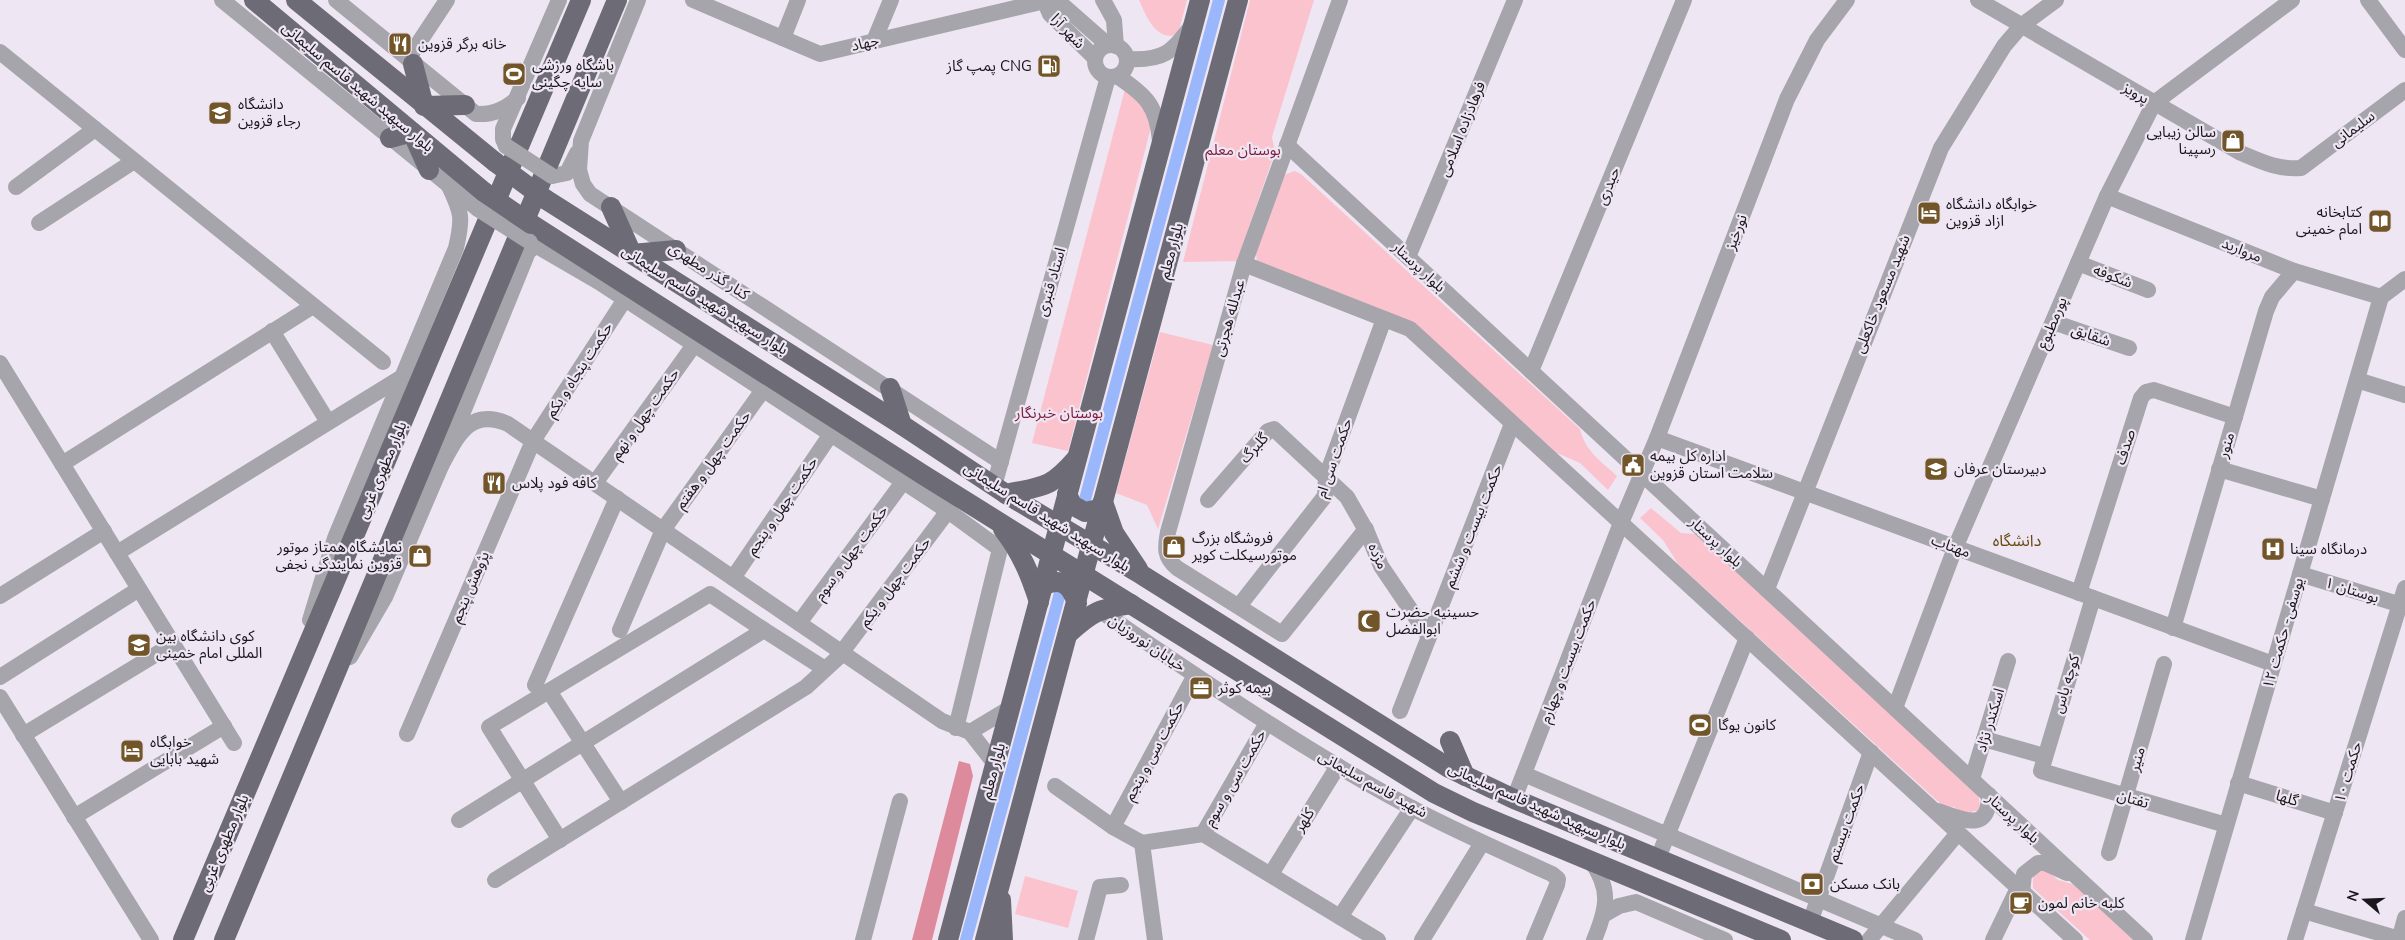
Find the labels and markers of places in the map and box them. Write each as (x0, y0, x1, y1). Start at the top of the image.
restaurant icon: خانه برگر قزوین (387, 31, 413, 57)
place label: خانه برگر قزوین (418, 34, 507, 54)
fuel station icon: پمپ گاز CNG (1036, 53, 1062, 79)
place label: باشگاه ورزشى سايه چگينى (532, 55, 614, 92)
place label: پمپ گاز CNG (946, 56, 1032, 76)
sports icon: باشگاه ورزشى سايه چگينى (501, 61, 527, 87)
place label: دانشگاه رجاء قزوین (238, 94, 301, 131)
school or university icon: دانشگاه رجاء قزوین (207, 100, 233, 126)
place label: سالن زیبایی رسپینا (2147, 122, 2216, 159)
shop icon: سالن زیبایی رسپینا (2220, 128, 2246, 154)
place label: خوابگاه دانشگاه ازاد قزوین (1946, 194, 2037, 231)
hotel icon: خوابگاه دانشگاه ازاد قزوین (1916, 200, 1942, 226)
place label: کتابخانه امام خمینی (2296, 202, 2363, 240)
library icon: کتابخانه امام خمینی (2367, 208, 2393, 234)
place label: اداره کل بیمه سلامت استان قزوین (1650, 446, 1773, 483)
public building icon: اداره کل بیمه سلامت استان قزوین (1620, 452, 1646, 478)
school or university icon: دبیرستان عرفان (1923, 456, 1949, 482)
place label: دبیرستان عرفان (1954, 459, 2047, 479)
restaurant icon: کافه فود پلاس (481, 470, 507, 496)
place label: کافه فود پلاس (512, 473, 598, 493)
place label: فروشگاه بزرگ موتورسیکلت کویر (1191, 528, 1297, 565)
shop icon: فروشگاه بزرگ موتورسیکلت کویر (1161, 534, 1187, 560)
hospital icon: درمانگاه سینا (2260, 536, 2286, 562)
place label: نمایشگاه همتاز موتور قزوین نمایندگی نجفی (276, 537, 402, 574)
place label: درمانگاه سینا (2290, 539, 2367, 559)
shop icon: نمایشگاه همتاز موتور قزوین نمایندگی نجفی (407, 543, 433, 569)
place label: حسینیه حضرت ابوالفضل (1386, 602, 1479, 639)
mosque icon: حسینیه حضرت ابوالفضل (1356, 608, 1382, 634)
place label: کوی دانشگاه بین المللی امام خمینی (156, 626, 262, 664)
school or university icon: کوی دانشگاه بین المللی امام خمینی (126, 632, 152, 658)
office icon: بیمه کوثر (1188, 675, 1214, 701)
place label: بیمه کوثر (1217, 678, 1271, 698)
sports icon: کانون یوگا (1687, 712, 1713, 738)
place label: کانون یوگا (1718, 715, 1777, 735)
place label: خوابگاه شهید بابایی (150, 732, 219, 769)
hotel icon: خوابگاه شهید بابایی (119, 738, 145, 764)
bank icon: بانک مسکن (1799, 871, 1825, 897)
place label: بانک مسکن (1830, 874, 1900, 894)
cafe icon: کلبه خانم لمون (2008, 890, 2034, 916)
place label: کلبه خانم لمون (2038, 893, 2125, 914)

